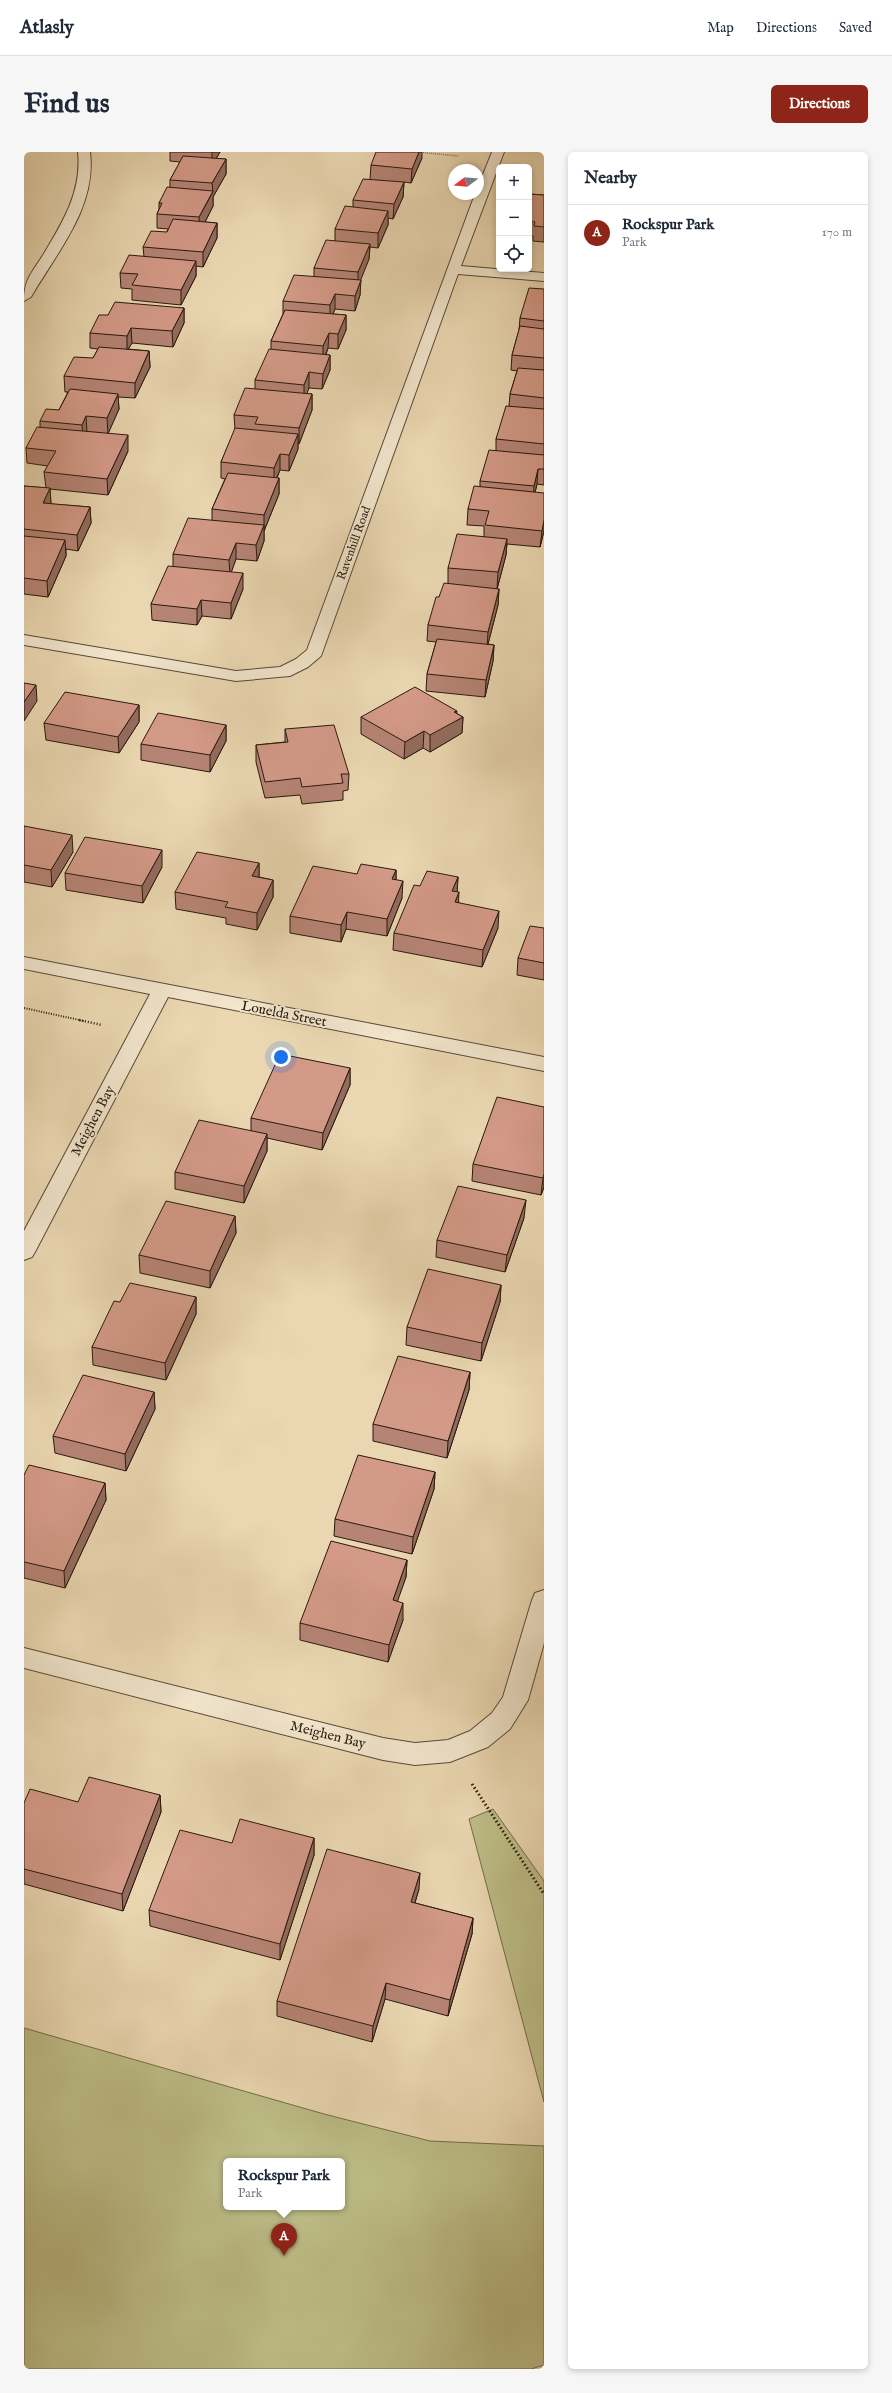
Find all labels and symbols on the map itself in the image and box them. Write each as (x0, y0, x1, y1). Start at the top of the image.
north arrow (448, 164, 484, 200)
street label: Ravenhill Road (334, 504, 374, 582)
street label: Louelda Street (240, 997, 328, 1031)
your location (271, 1047, 291, 1067)
street label: Meighen Bay (67, 1083, 119, 1159)
street label: Meighen Bay (288, 1717, 368, 1753)
pin: A (271, 2223, 297, 2256)

